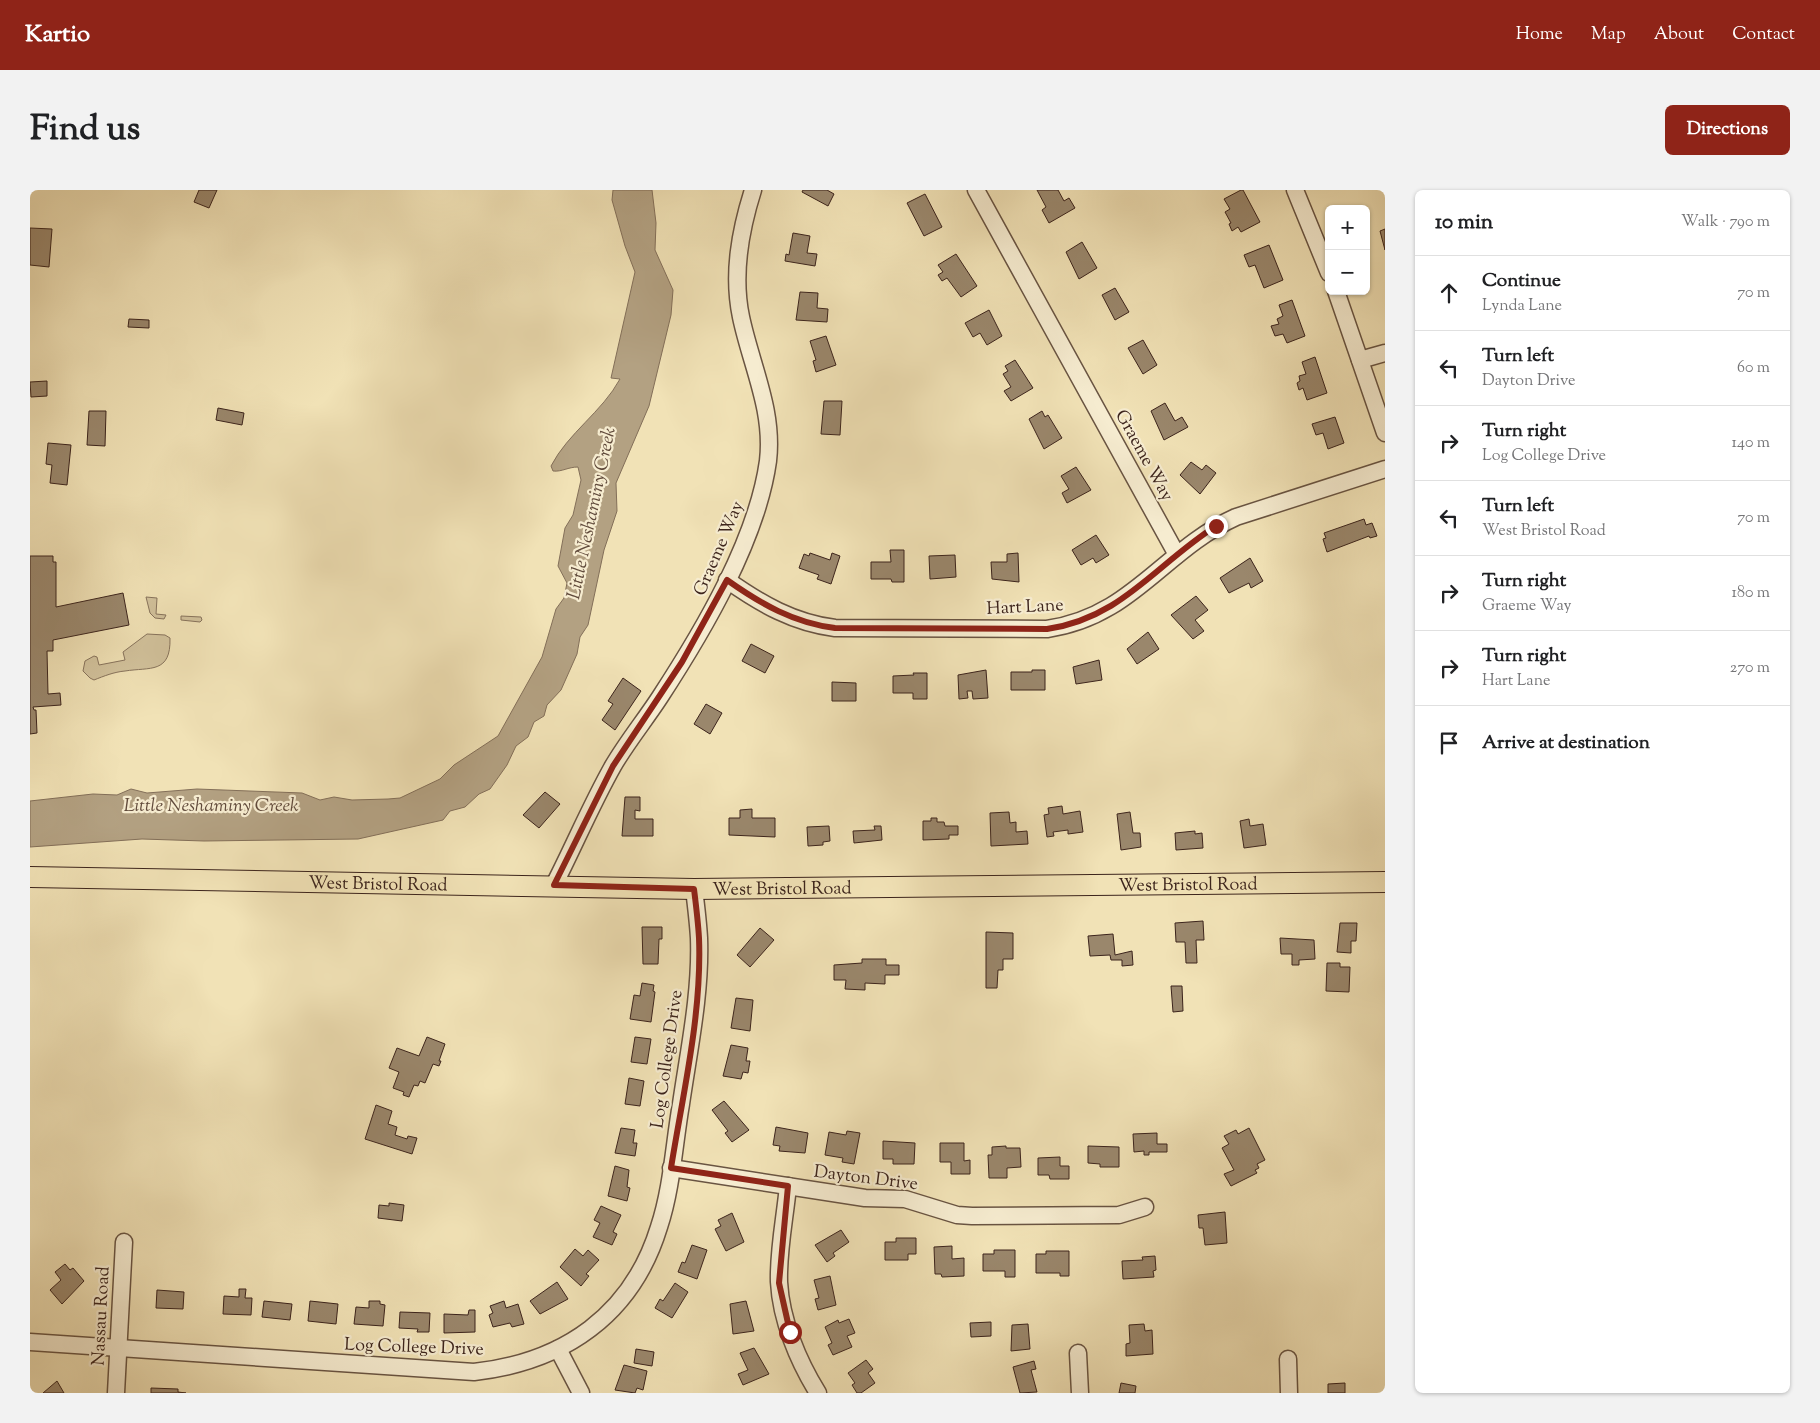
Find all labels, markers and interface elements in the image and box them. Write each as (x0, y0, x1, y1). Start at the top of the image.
text: Kartio (25, 18, 90, 52)
text: Home (1516, 22, 1563, 48)
text: Map (1591, 22, 1626, 48)
text: About (1654, 22, 1704, 48)
text: Contact (1732, 22, 1795, 48)
text: Find us (30, 105, 140, 156)
button: Directions (1665, 105, 1790, 155)
map controls (1325, 205, 1370, 295)
button: + (1325, 205, 1370, 250)
text: 10 min (1435, 208, 1493, 238)
text: Walk · 790 m (1681, 211, 1770, 234)
button: − (1325, 250, 1370, 295)
text: Continue (1482, 268, 1561, 295)
icon: ahead (1435, 279, 1463, 307)
text: 70 m (1737, 282, 1770, 305)
text: Lynda Lane (1482, 295, 1562, 318)
text: Turn left (1482, 343, 1554, 370)
icon: left (1435, 354, 1463, 382)
text: 60 m (1737, 357, 1770, 380)
text: Dayton Drive (1482, 370, 1575, 393)
street label: Graeme Way (1107, 406, 1179, 506)
text: Turn right (1482, 418, 1566, 445)
water label: Little Neshaminy Creek (561, 425, 624, 602)
icon: right (1435, 429, 1463, 457)
text: 140 m (1732, 432, 1770, 455)
text: Log College Drive (1482, 445, 1606, 468)
text: Turn left (1482, 493, 1554, 520)
street label: Graeme Way (688, 497, 752, 600)
icon: left (1435, 504, 1463, 532)
text: 70 m (1737, 507, 1770, 530)
route end (1205, 515, 1228, 538)
text: West Bristol Road (1482, 520, 1606, 543)
text: Turn right (1482, 568, 1566, 595)
icon: right (1435, 579, 1463, 607)
text: 180 m (1731, 582, 1770, 605)
street label: Hart Lane (986, 593, 1064, 623)
text: Graeme Way (1482, 595, 1572, 618)
text: Turn right (1482, 643, 1566, 670)
icon: right (1435, 654, 1463, 682)
text: 270 m (1730, 657, 1770, 680)
text: Hart Lane (1482, 670, 1550, 693)
icon: arrive (1435, 729, 1463, 757)
text: Arrive at destination (1482, 730, 1650, 757)
water label: Little Neshaminy Creek (123, 793, 299, 820)
street label: West Bristol Road (308, 871, 448, 900)
street label: West Bristol Road (1118, 872, 1258, 900)
street label: West Bristol Road (712, 876, 852, 904)
street label: Log College Drive (645, 988, 691, 1130)
street label: Dayton Drive (812, 1160, 919, 1198)
street label: Nassau Road (86, 1266, 118, 1366)
route start (779, 1321, 802, 1344)
street label: Log College Drive (344, 1333, 484, 1363)

